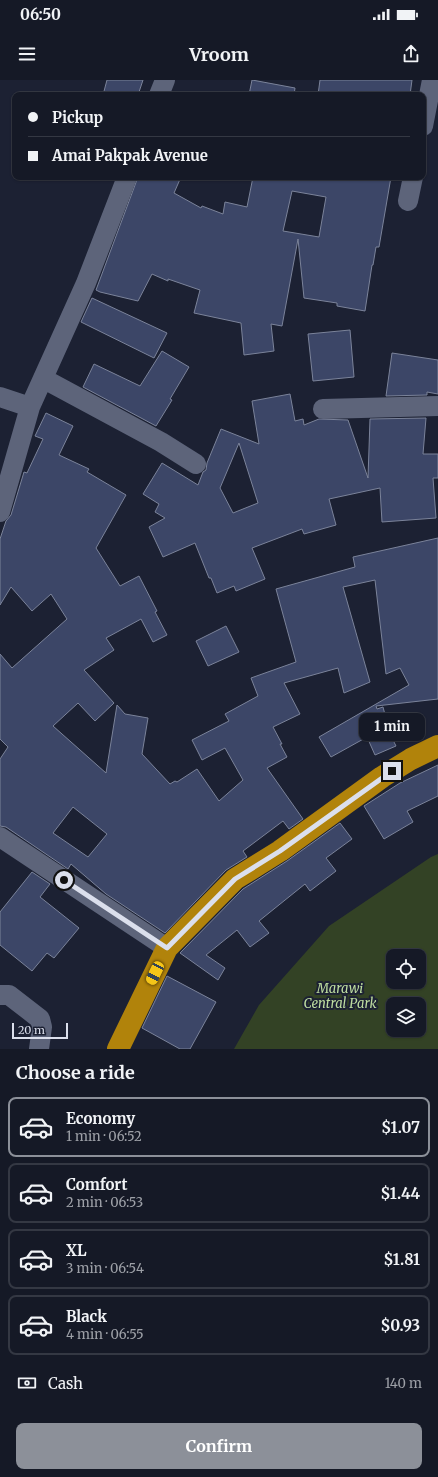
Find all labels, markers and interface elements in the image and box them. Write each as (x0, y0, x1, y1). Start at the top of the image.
text: 06:50 (20, 5, 61, 24)
icon: menu (16, 43, 38, 65)
text: Vroom (189, 43, 249, 66)
icon: share (400, 43, 422, 65)
text: Pickup (52, 108, 103, 127)
text: Amai Pakpak Avenue (52, 146, 208, 165)
callout: 1 min (359, 713, 425, 741)
text: 1 min (374, 718, 410, 735)
route end (383, 762, 401, 780)
route start (55, 871, 73, 889)
map controls (386, 949, 426, 1037)
button: locate (386, 949, 426, 989)
car (144, 960, 166, 986)
park label: Marawi Central Park (303, 980, 377, 1012)
button: layers (386, 997, 426, 1037)
scale bar (12, 1021, 68, 1040)
text: 20 m (18, 1023, 45, 1037)
text: Choose a ride (16, 1061, 135, 1084)
icon: car (18, 1109, 54, 1145)
text: Economy (66, 1109, 135, 1128)
text: $1.07 (381, 1118, 420, 1137)
text: 1 min · 06:52 (66, 1128, 142, 1145)
icon: car (18, 1175, 54, 1211)
text: Comfort (66, 1175, 127, 1194)
text: $1.44 (380, 1184, 420, 1203)
text: 2 min · 06:53 (66, 1194, 143, 1211)
icon: car (18, 1241, 54, 1277)
text: XL (66, 1241, 87, 1260)
text: $1.81 (383, 1250, 420, 1269)
text: 3 min · 06:54 (66, 1260, 144, 1277)
icon: car (18, 1307, 54, 1343)
text: Black (66, 1307, 107, 1326)
text: $0.93 (380, 1316, 420, 1335)
text: 4 min · 06:55 (66, 1326, 144, 1343)
icon: cash (16, 1372, 38, 1394)
text: Cash (48, 1374, 83, 1393)
text: 140 m (385, 1375, 422, 1392)
button: Confirm (16, 1423, 422, 1469)

